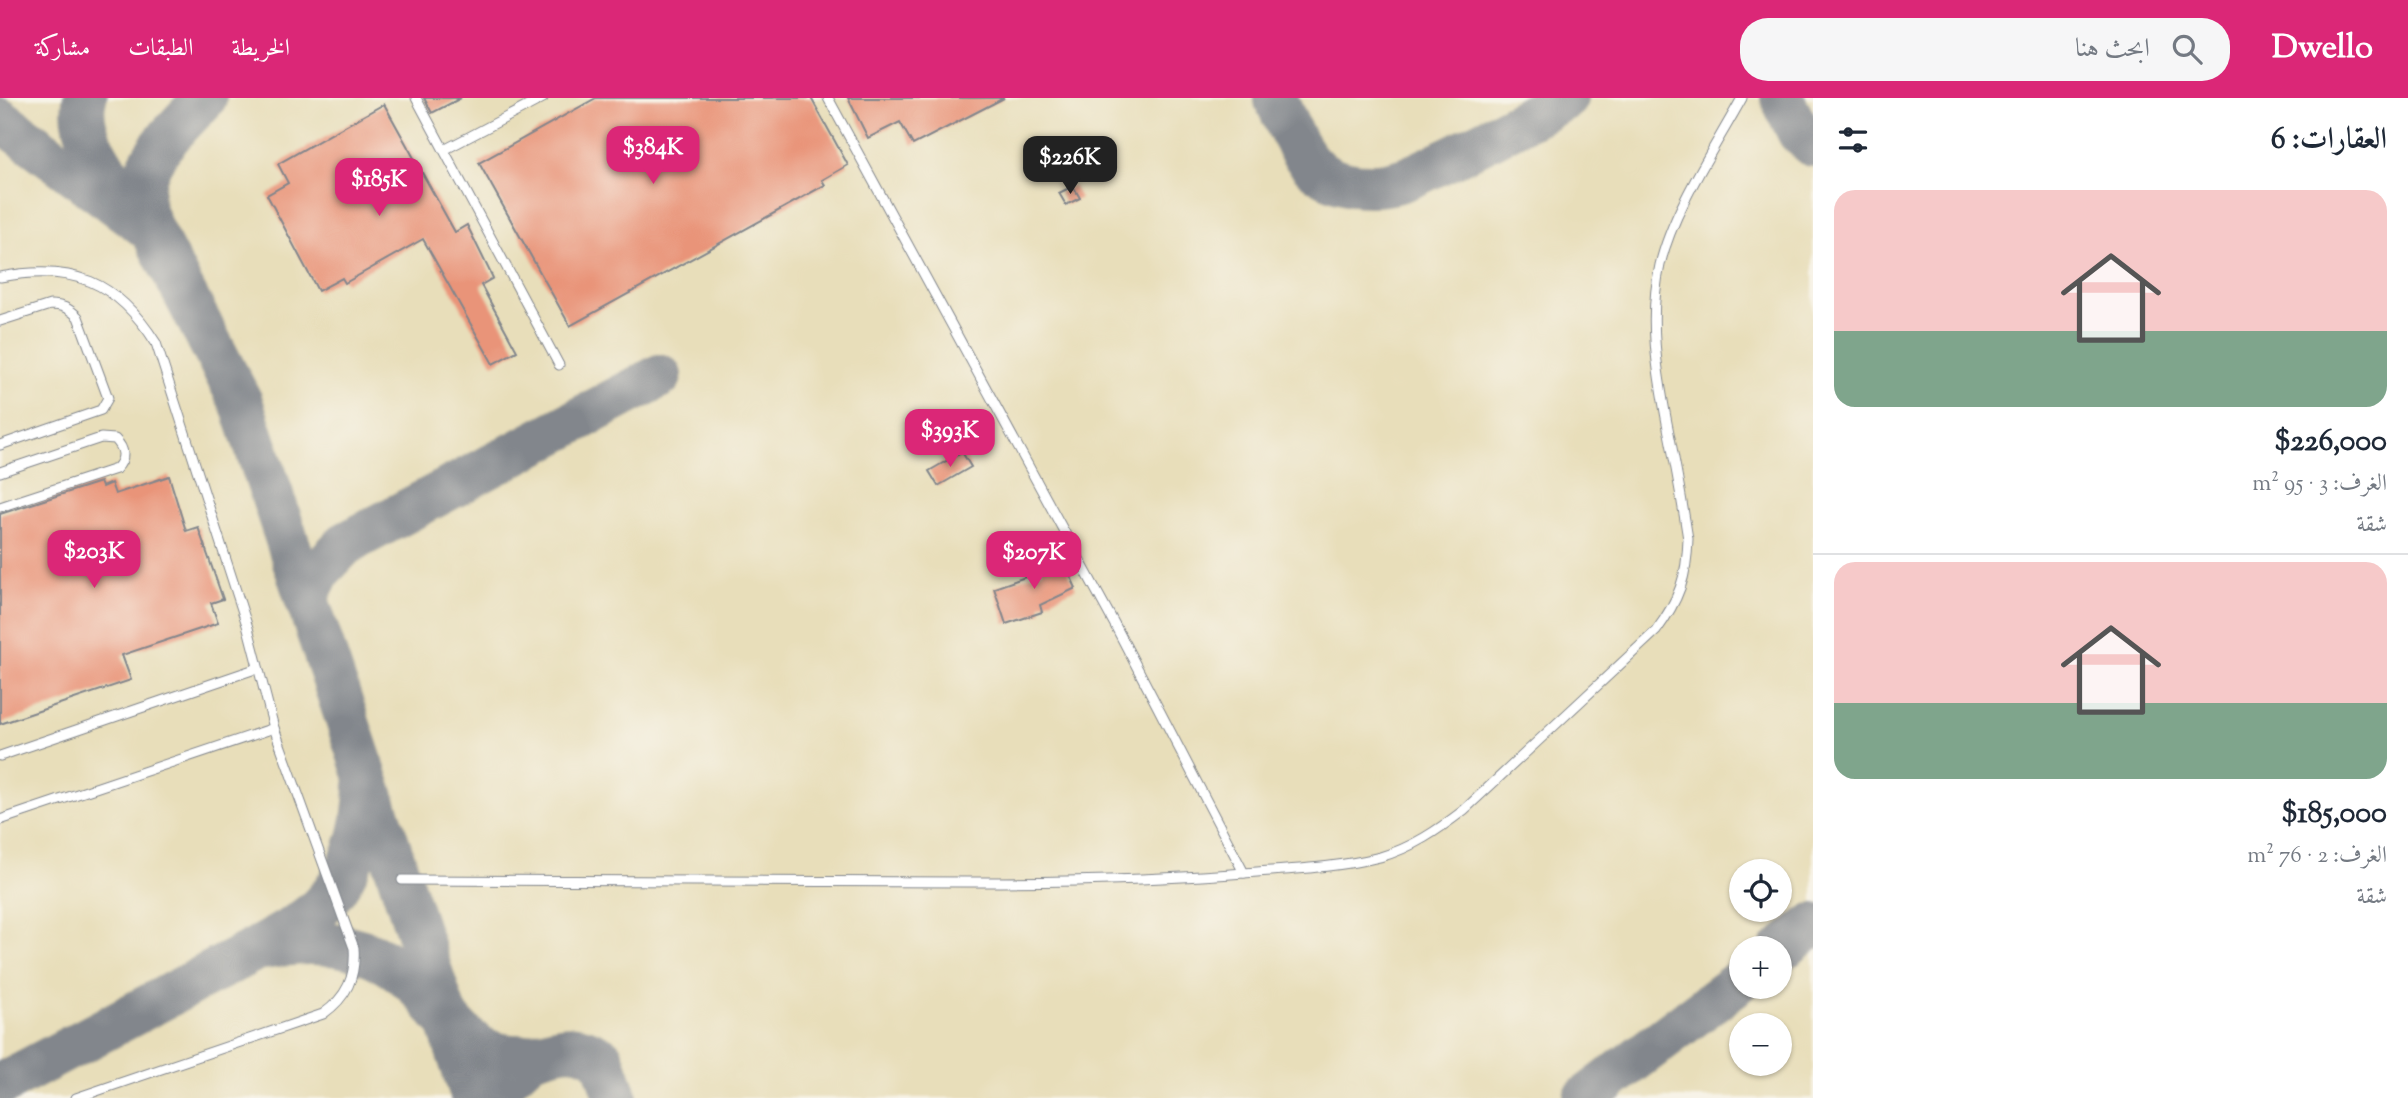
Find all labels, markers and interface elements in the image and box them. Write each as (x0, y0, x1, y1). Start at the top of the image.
search box (1740, 18, 2230, 81)
text: Dwello (2272, 25, 2373, 73)
icon: search (2168, 30, 2206, 68)
text: ابحث هنا (2075, 31, 2150, 68)
text: مشاركة (35, 32, 90, 66)
text: الطبقات (128, 32, 194, 66)
text: الخريطة (232, 32, 290, 66)
text: العقارات: 6 (2271, 119, 2387, 162)
icon: filters (1834, 121, 1872, 159)
pin: $384K (604, 126, 702, 186)
text: $384K (622, 132, 684, 165)
pin: $226K (1021, 136, 1119, 196)
text: $226K (1039, 142, 1101, 175)
pin: $185K (330, 158, 428, 218)
text: $185K (351, 164, 407, 197)
icon: home (2048, 235, 2174, 361)
pin: $393K (901, 410, 999, 469)
text: $393K (921, 415, 979, 448)
text: $226,000 (2274, 421, 2387, 464)
text: الغرف: 3 · 95 m² (2252, 468, 2387, 501)
text: شقة (2357, 509, 2387, 542)
pin: $203K (45, 531, 143, 590)
pin: $207K (985, 532, 1083, 591)
text: $203K (63, 536, 125, 569)
text: $207K (1002, 537, 1066, 570)
icon: home (2048, 607, 2174, 733)
text: $185,000 (2281, 793, 2387, 836)
text: الغرف: 2 · 76 m² (2247, 840, 2387, 873)
map controls (1729, 859, 1792, 1076)
button: locate (1729, 859, 1792, 922)
text: شقة (2357, 881, 2387, 914)
button: + (1729, 936, 1792, 999)
button: − (1729, 1013, 1792, 1076)

